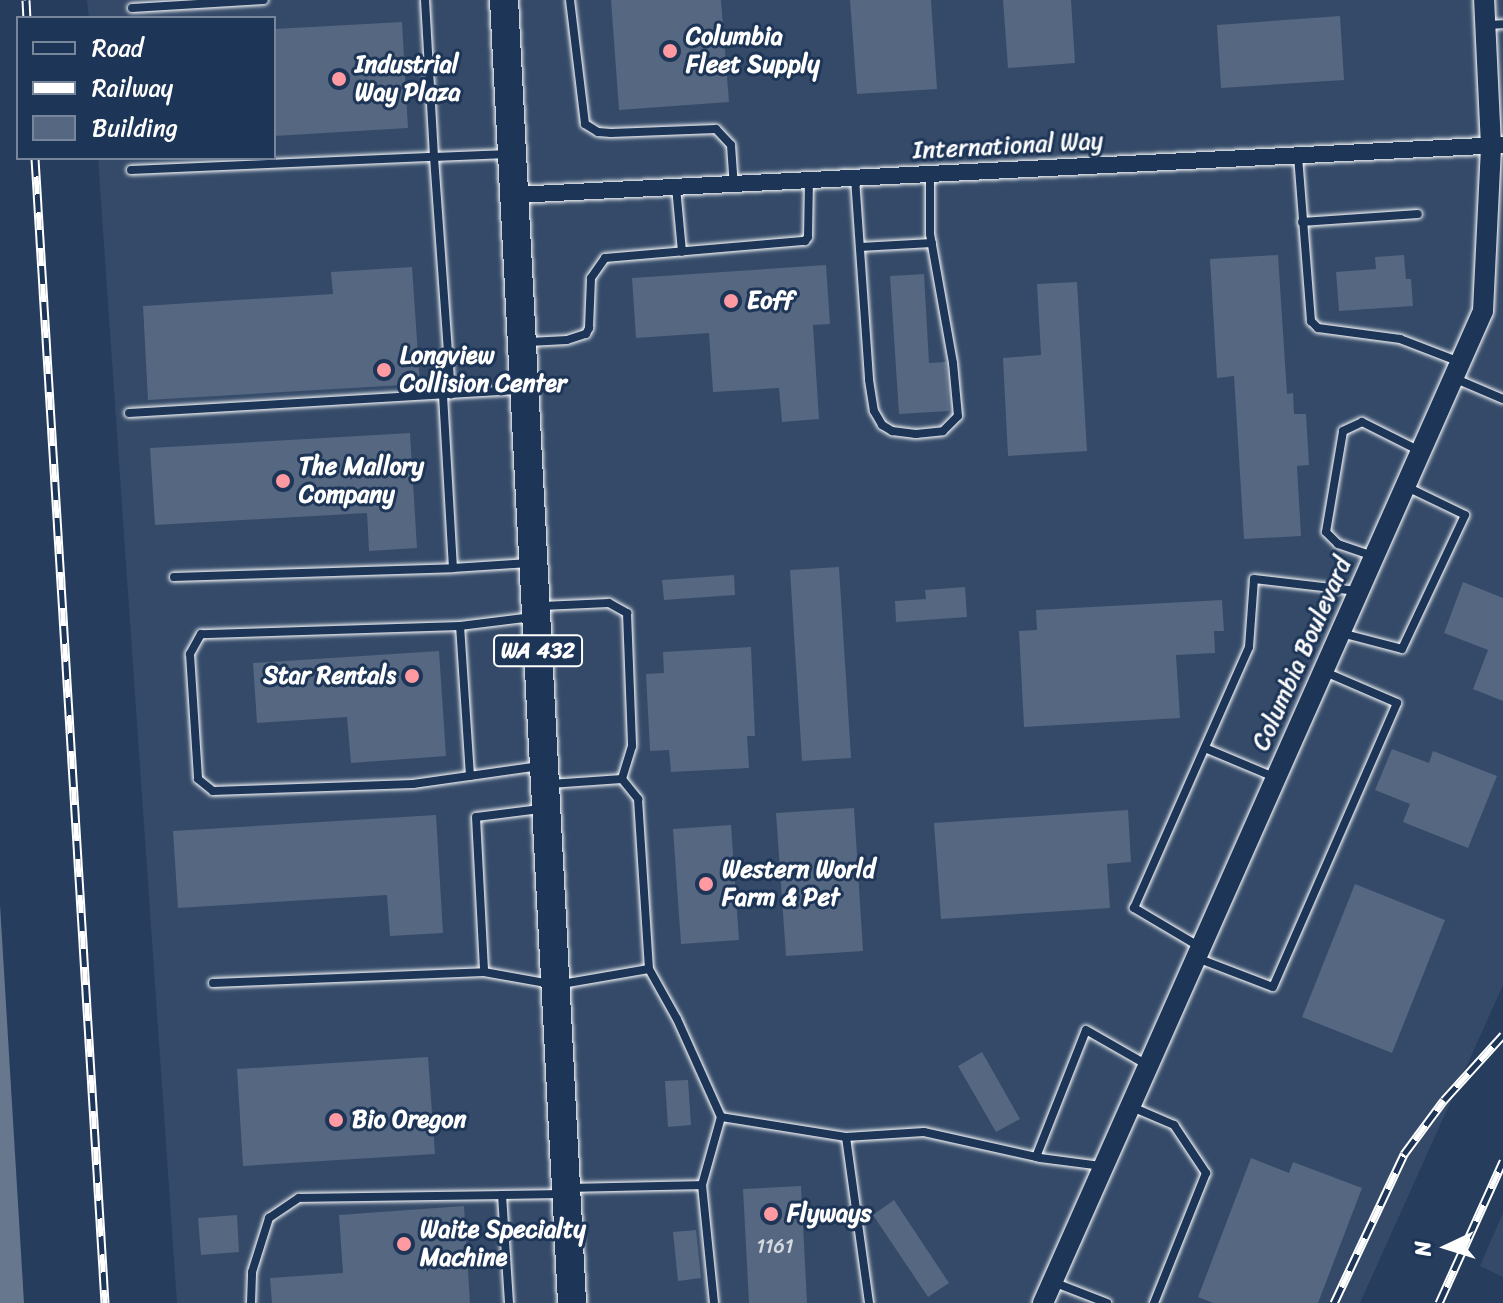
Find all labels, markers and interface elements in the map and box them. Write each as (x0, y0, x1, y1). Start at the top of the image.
legend (16, 16, 276, 160)
place label: Columbia Fleet Supply (686, 23, 820, 79)
text: Road (92, 27, 143, 69)
marker: Columbia Fleet Supply (661, 42, 679, 60)
place label: Industrial Way Plaza (355, 51, 461, 107)
text: Railway (92, 67, 173, 109)
marker: Industrial Way Plaza (330, 70, 348, 88)
text: Building (92, 107, 178, 149)
street label: International Way (912, 127, 1104, 165)
place label: Eoff (747, 287, 794, 315)
marker: Eoff (722, 292, 740, 310)
place label: Longview Collision Center (400, 342, 568, 398)
marker: Longview Collision Center (375, 361, 393, 379)
place label: The Mallory Company (299, 453, 423, 509)
marker: The Mallory Company (274, 472, 292, 490)
street label: Columbia Boulevard (1247, 553, 1357, 755)
road number: WA 432 (492, 633, 584, 669)
place label: Star Rentals (262, 662, 396, 690)
marker: Star Rentals (403, 667, 421, 685)
place label: Western World Farm & Pet (722, 856, 876, 912)
marker: Western World Farm & Pet (697, 875, 715, 893)
place label: Bio Oregon (352, 1106, 467, 1134)
marker: Bio Oregon (327, 1111, 345, 1129)
place label: Flyways (787, 1200, 872, 1228)
marker: Flyways (762, 1205, 780, 1223)
north arrow (1407, 1207, 1487, 1287)
place label: Waite Specialty Machine (420, 1216, 586, 1272)
house number: 1161 (756, 1234, 794, 1258)
marker: Waite Specialty Machine (395, 1235, 413, 1253)
text: N (1403, 1240, 1443, 1258)

